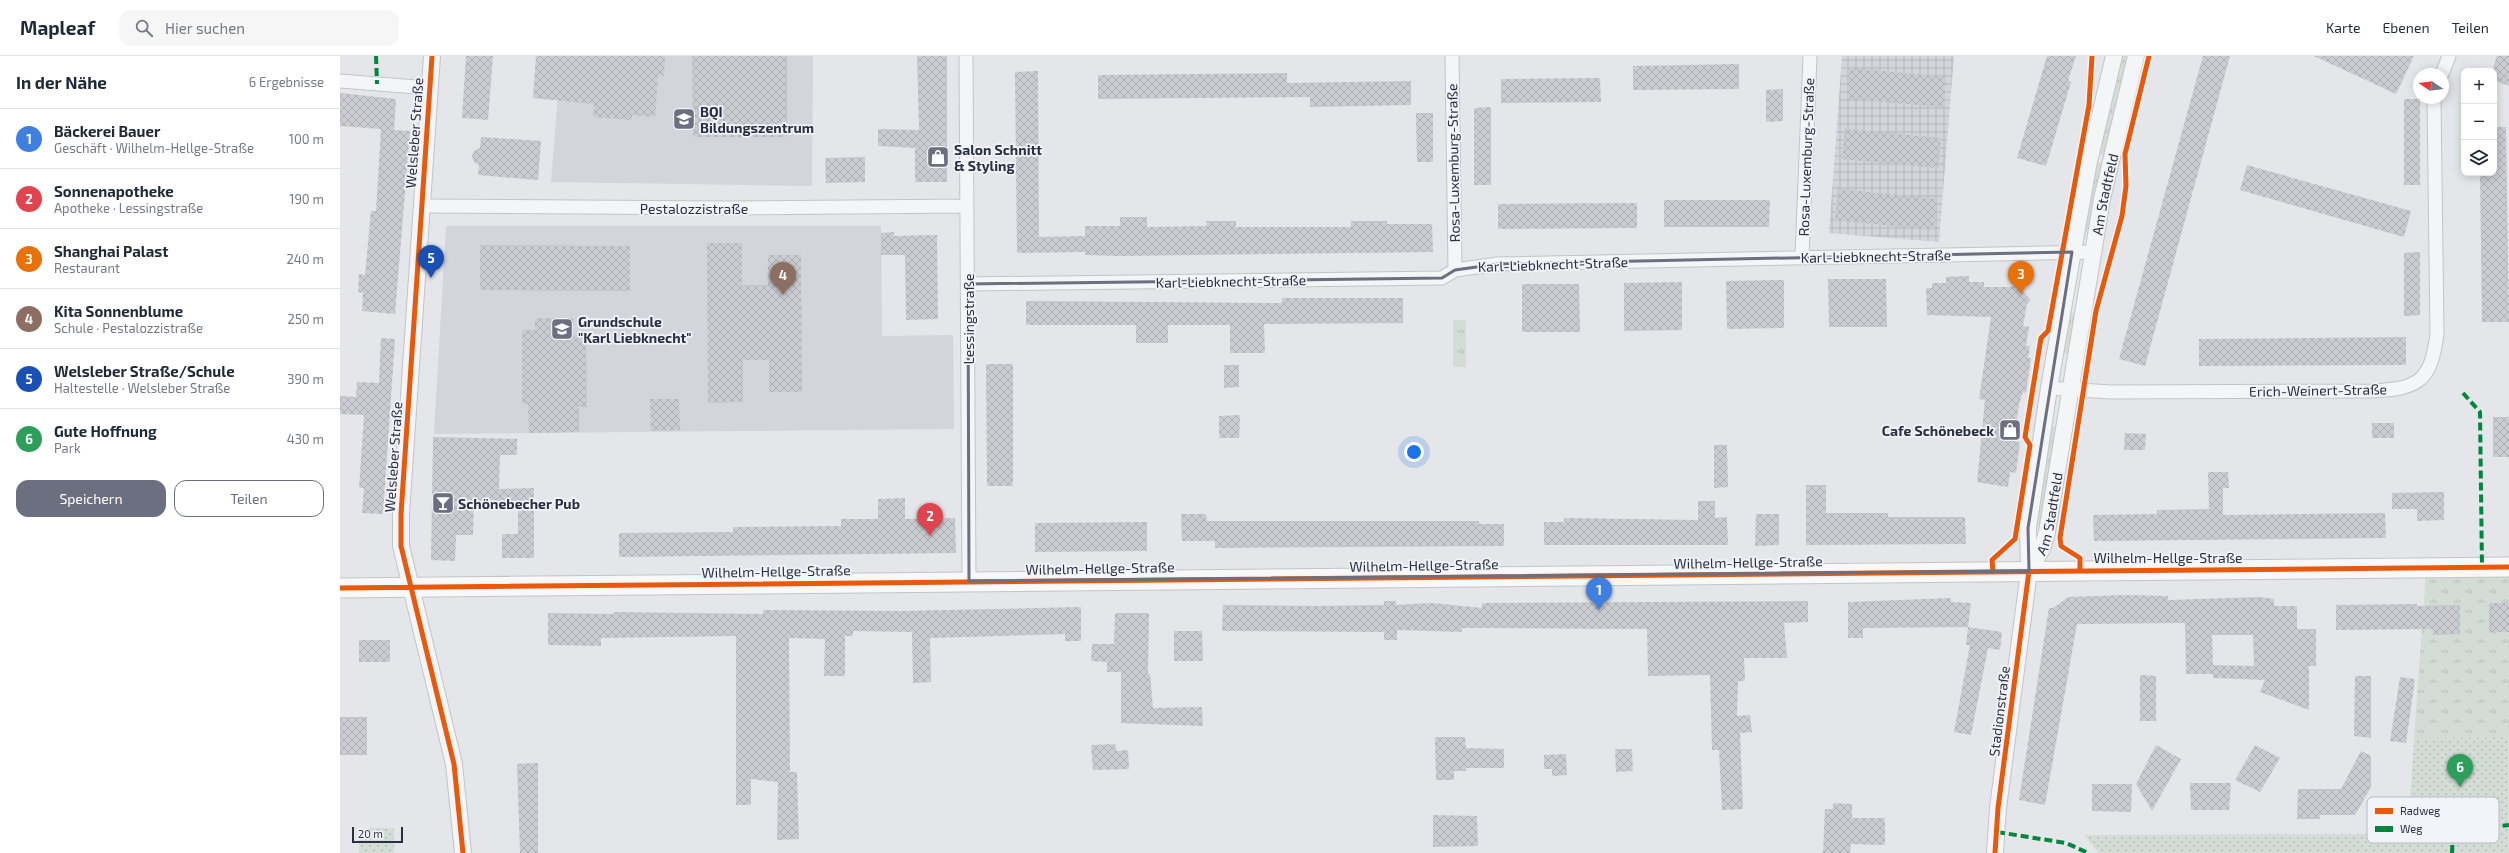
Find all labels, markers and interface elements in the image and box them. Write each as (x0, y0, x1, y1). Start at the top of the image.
search box (119, 10, 399, 46)
text: Mapleaf (20, 16, 95, 39)
icon: search (133, 17, 155, 39)
text: Hier suchen (165, 19, 245, 37)
text: Karte (2326, 19, 2361, 36)
text: Ebenen (2383, 19, 2430, 36)
text: Teilen (2452, 19, 2489, 36)
north arrow (2413, 68, 2449, 104)
map controls (2461, 68, 2497, 176)
button: + (2461, 68, 2497, 104)
text: In der Nähe (16, 72, 107, 92)
text: 6 Ergebnisse (249, 74, 324, 90)
street label: Welsleber Straße (402, 77, 426, 189)
street label: Rosa-Luxemburg-Straße (1795, 77, 1817, 237)
street label: Rosa-Luxemburg-Straße (1443, 84, 1463, 242)
place label: BQI Bildungszentrum (700, 103, 814, 136)
button: − (2461, 104, 2497, 140)
school or university icon: BQI Bildungszentrum (671, 106, 697, 132)
text: Bäckerei Bauer (54, 122, 160, 140)
text: 1 (26, 131, 32, 147)
text: 100 m (289, 131, 324, 147)
text: Geschäft · Wilhelm-Hellge-Straße (54, 140, 254, 156)
button: layers (2461, 140, 2497, 176)
place label: Salon Schnitt & Styling (954, 141, 1042, 174)
shop icon: Salon Schnitt & Styling (925, 144, 951, 170)
street label: Am Stadtfeld (2088, 151, 2121, 236)
text: Sonnenapotheke (54, 182, 174, 200)
text: 2 (25, 191, 33, 207)
text: 190 m (289, 191, 324, 207)
text: Apotheke · Lessingstraße (54, 200, 203, 216)
street label: Pestalozzistraße (640, 200, 748, 217)
text: Shanghai Palast (54, 242, 168, 260)
pin: 5 (418, 245, 444, 278)
street label: Karl-Liebknecht-Straße (1801, 246, 1951, 266)
text: 3 (25, 251, 33, 267)
text: 240 m (287, 251, 324, 267)
street label: Karl-Liebknecht-Straße (1478, 253, 1628, 275)
text: Restaurant (54, 260, 120, 276)
pin: 3 (2008, 261, 2034, 294)
pin: 4 (770, 262, 796, 295)
street label: Karl-Liebknecht-Straße (1156, 271, 1306, 291)
street label: Lessingstraße (960, 273, 977, 365)
text: Kita Sonnenblume (54, 302, 183, 320)
text: 4 (25, 311, 33, 327)
text: 250 m (288, 311, 324, 327)
place label: Grundschule "Karl Liebknecht" (578, 313, 692, 346)
school or university icon: Grundschule "Karl Liebknecht" (549, 316, 575, 342)
text: Schule · Pestalozzistraße (54, 320, 203, 336)
text: Welsleber Straße/Schule (54, 362, 235, 380)
text: 5 (25, 371, 33, 387)
text: 390 m (287, 371, 324, 387)
text: Haltestelle · Welsleber Straße (54, 380, 230, 396)
street label: Erich-Weinert-Straße (2249, 380, 2387, 400)
street label: Welsleber Straße (381, 401, 405, 513)
shop icon: Cafe Schönebeck (1997, 417, 2023, 443)
text: Gute Hoffnung (54, 422, 157, 440)
place label: Cafe Schönebeck (1882, 422, 1994, 439)
text: 6 (25, 431, 33, 447)
text: 430 m (287, 431, 324, 447)
text: Park (54, 440, 81, 456)
your location (1404, 442, 1424, 462)
street label: Am Stadtfeld (2032, 471, 2065, 558)
button: Speichern (16, 480, 166, 517)
button: Teilen (174, 480, 324, 517)
bar icon: Schönebecher Pub (430, 490, 456, 516)
place label: Schönebecher Pub (458, 495, 580, 512)
pin: 2 (917, 503, 943, 536)
street label: Wilhelm-Hellge-Straße (2093, 549, 2243, 566)
street label: Wilhelm-Hellge-Straße (1673, 552, 1823, 572)
street label: Wilhelm-Hellge-Straße (1349, 555, 1499, 575)
street label: Wilhelm-Hellge-Straße (1025, 558, 1175, 578)
street label: Wilhelm-Hellge-Straße (701, 561, 851, 581)
pin: 1 (1586, 577, 1612, 610)
street label: Stadionstraße (1985, 665, 2013, 757)
pin: 6 (2447, 754, 2473, 787)
legend (2367, 797, 2499, 843)
text: Radweg (2400, 804, 2440, 817)
text: Weg (2400, 822, 2422, 835)
scale bar (352, 825, 403, 844)
text: 20 m (358, 827, 383, 840)

